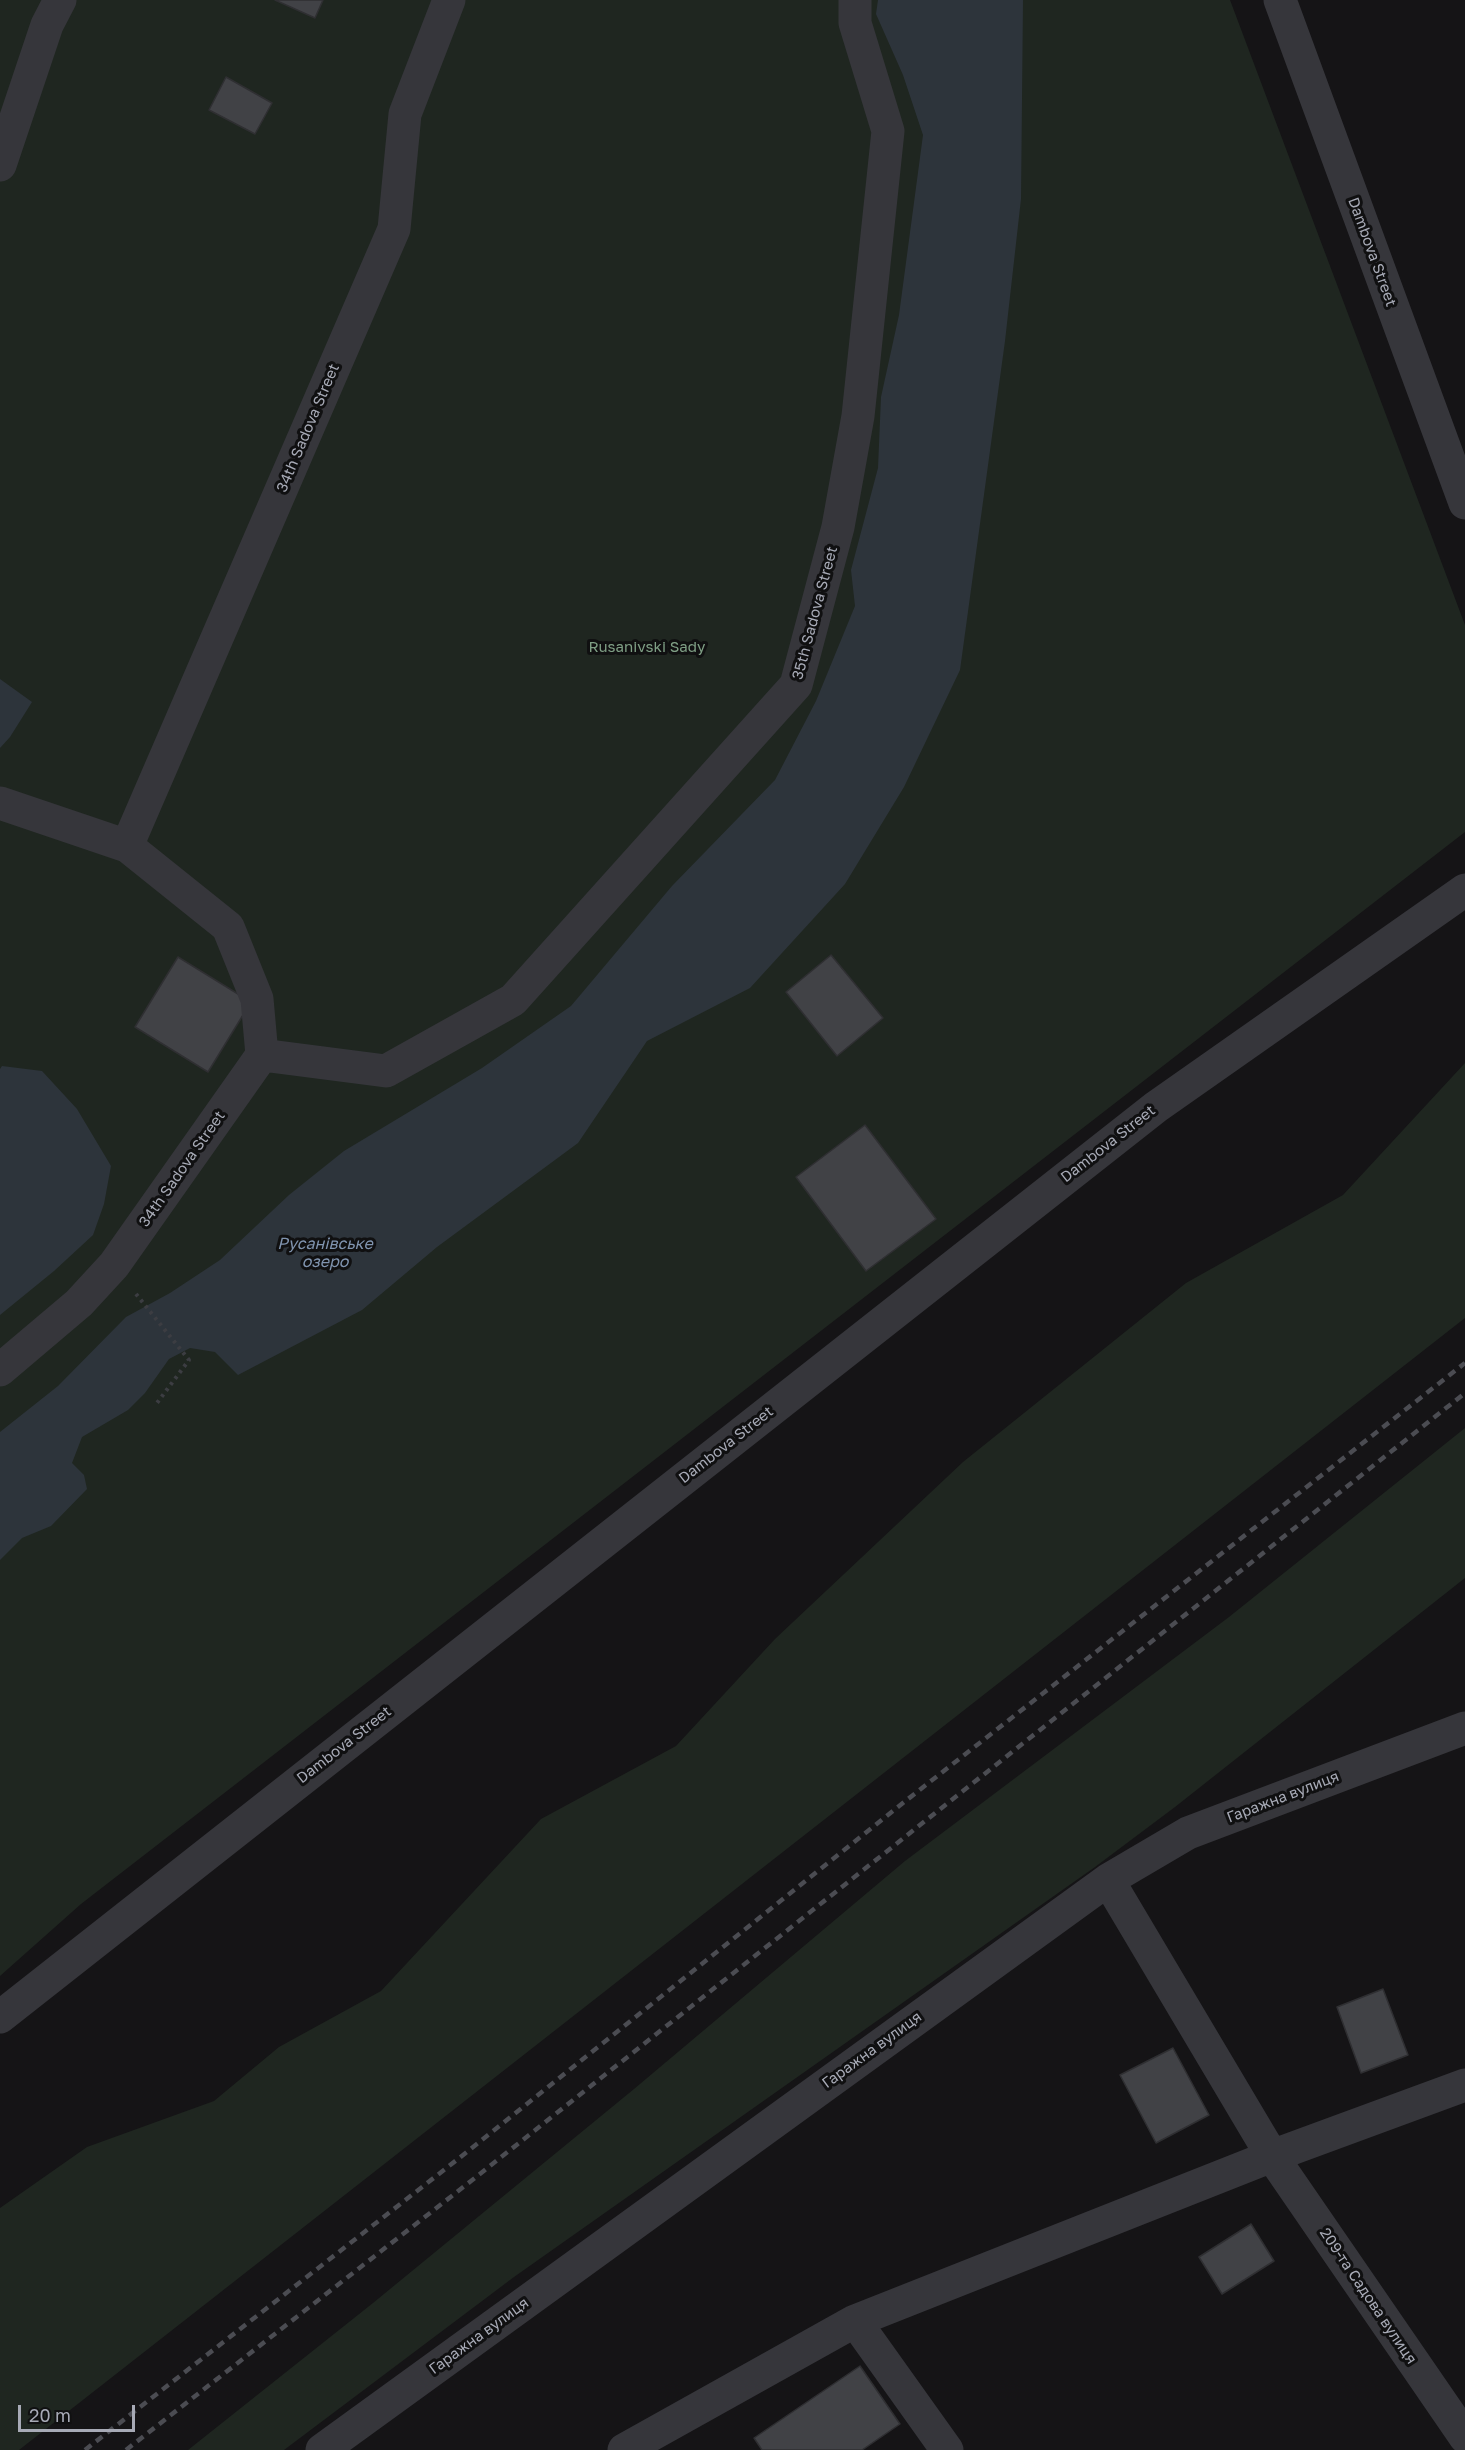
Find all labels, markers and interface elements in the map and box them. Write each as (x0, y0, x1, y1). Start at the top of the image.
street label: Dambova Street (1344, 195, 1400, 309)
street label: 34th Sadova Street (273, 361, 343, 495)
street label: 35th Sadova Street (789, 544, 841, 682)
park label: Rusanivski Sady (589, 638, 705, 656)
street label: Dambova Street (1057, 1102, 1159, 1186)
street label: 34th Sadova Street (135, 1108, 229, 1230)
water label: Русанівське озеро (277, 1234, 373, 1272)
street label: Dambova Street (675, 1403, 777, 1487)
street label: Dambova Street (293, 1703, 395, 1787)
street label: Гаражна вулиця (1224, 1767, 1342, 1827)
street label: Гаражна вулиця (819, 2008, 925, 2092)
street label: 209-та Садова вулиця (1316, 2224, 1420, 2368)
street label: Гаражна вулиця (426, 2294, 532, 2378)
scale bar (21, 2393, 138, 2431)
text: 20 m (29, 2404, 71, 2426)

